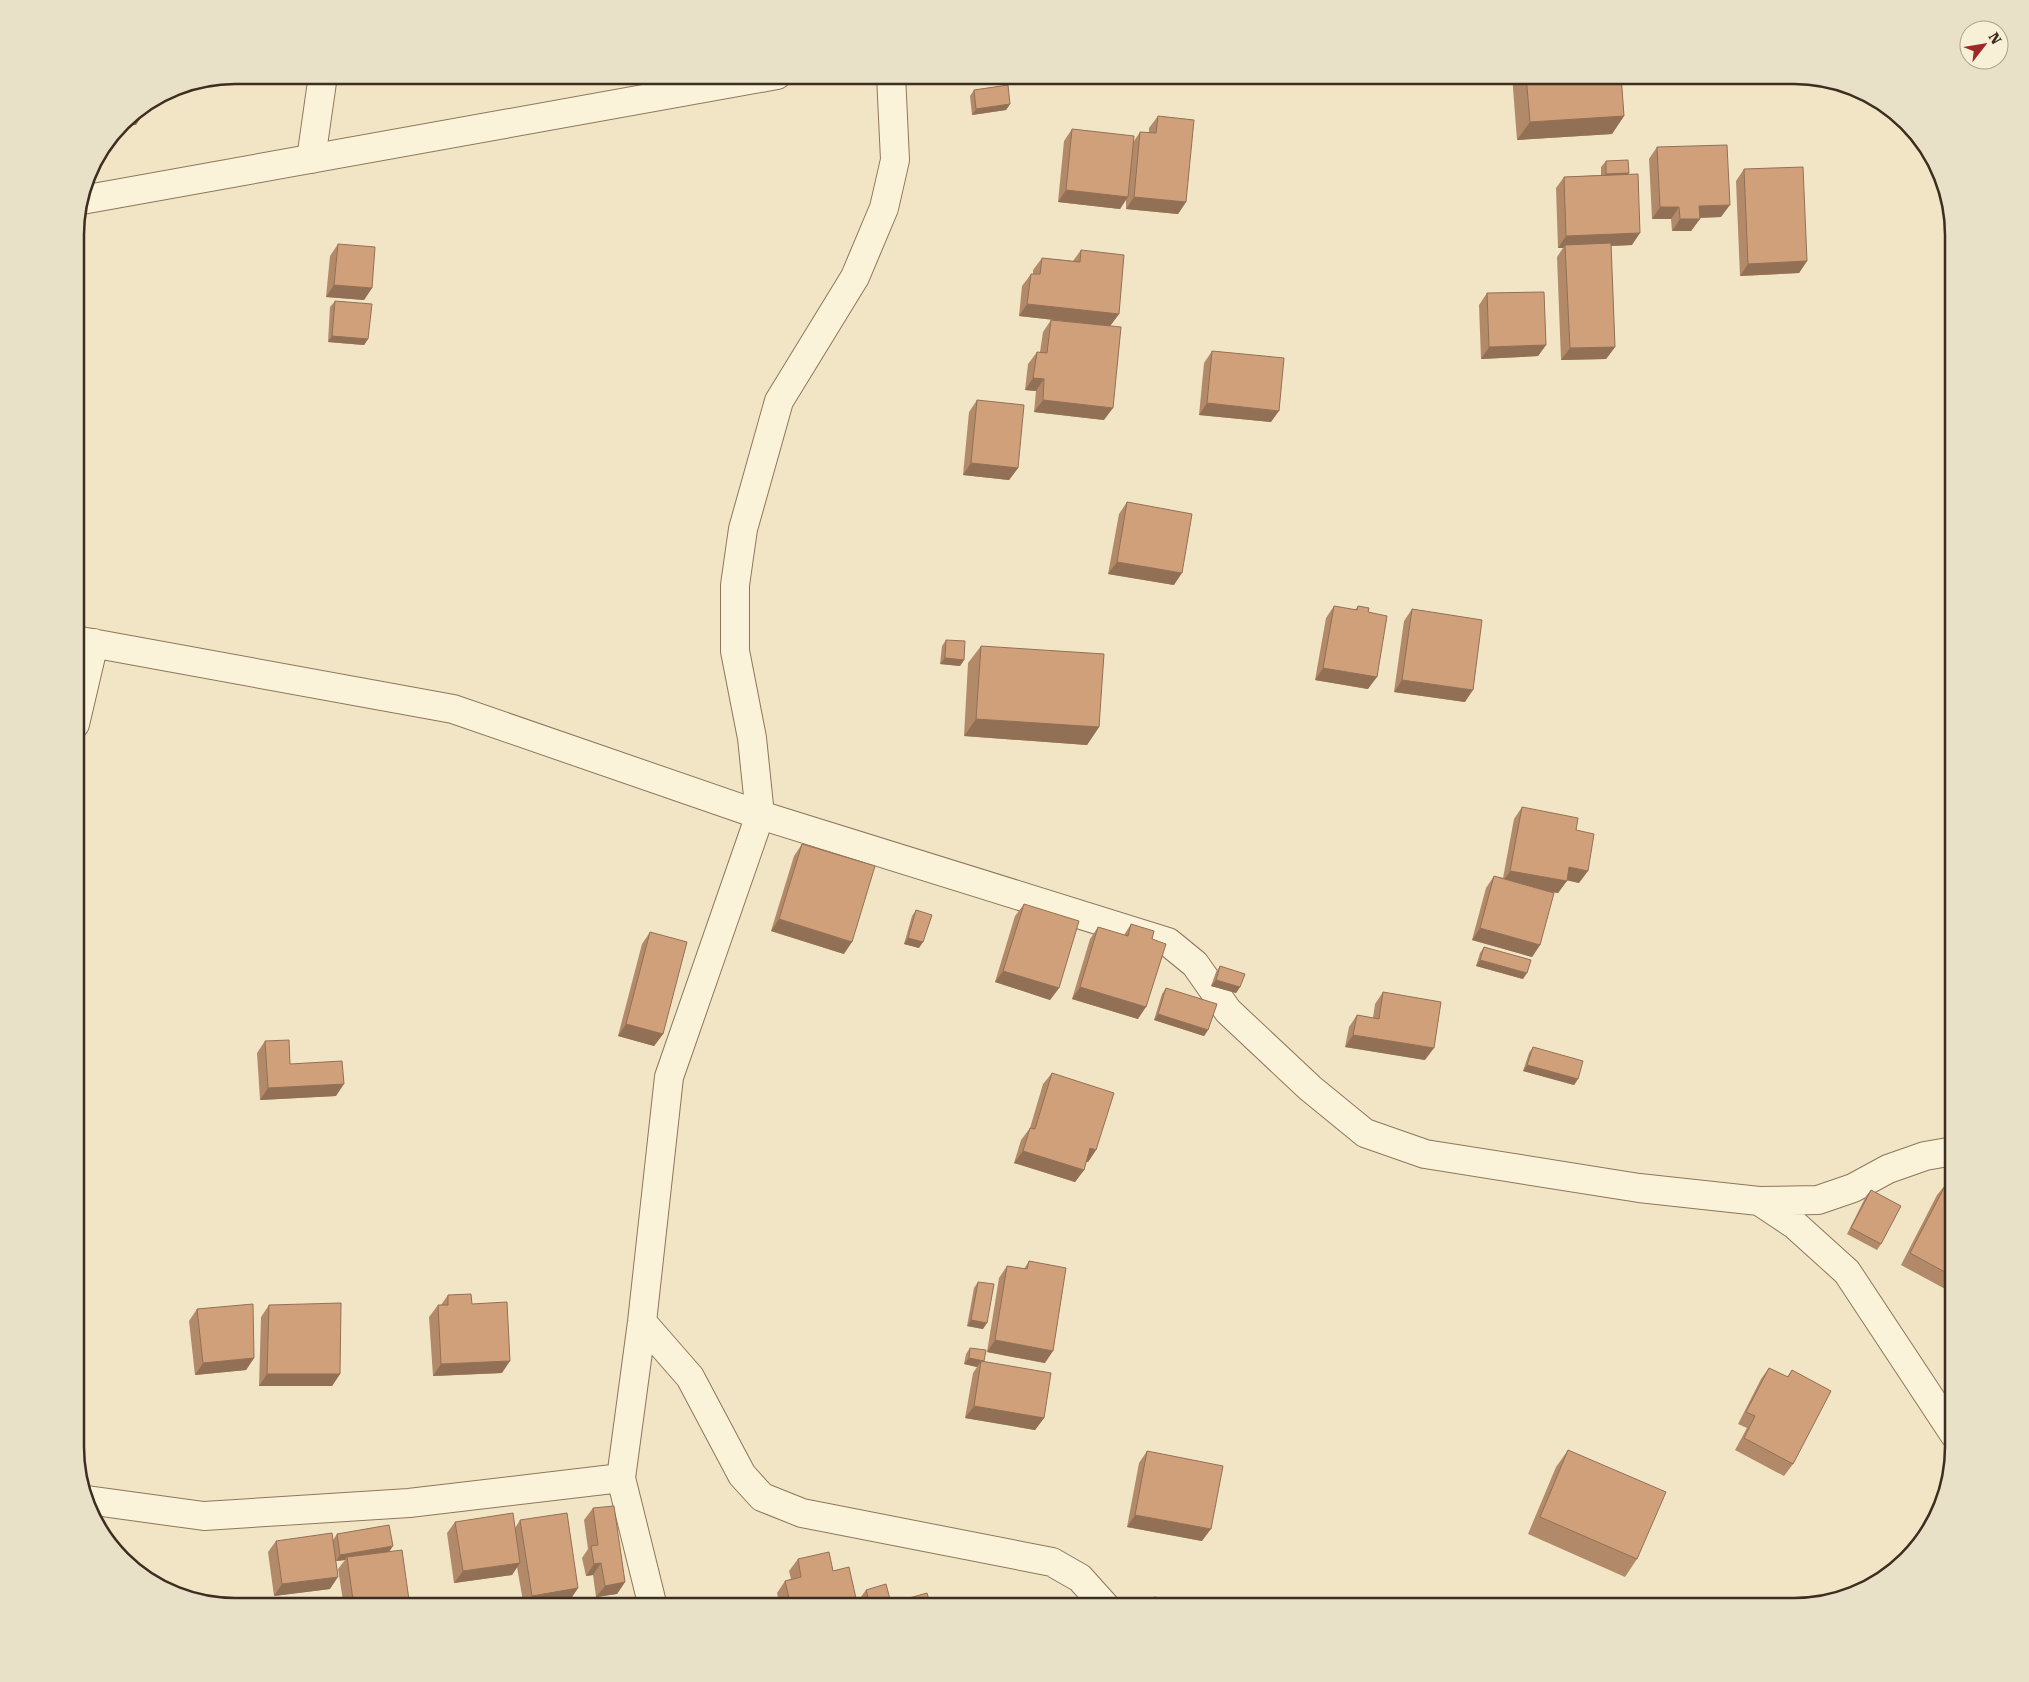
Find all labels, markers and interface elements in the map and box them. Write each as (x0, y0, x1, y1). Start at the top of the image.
north arrow (1959, 20, 2009, 70)
text: N (1986, 30, 2005, 47)

